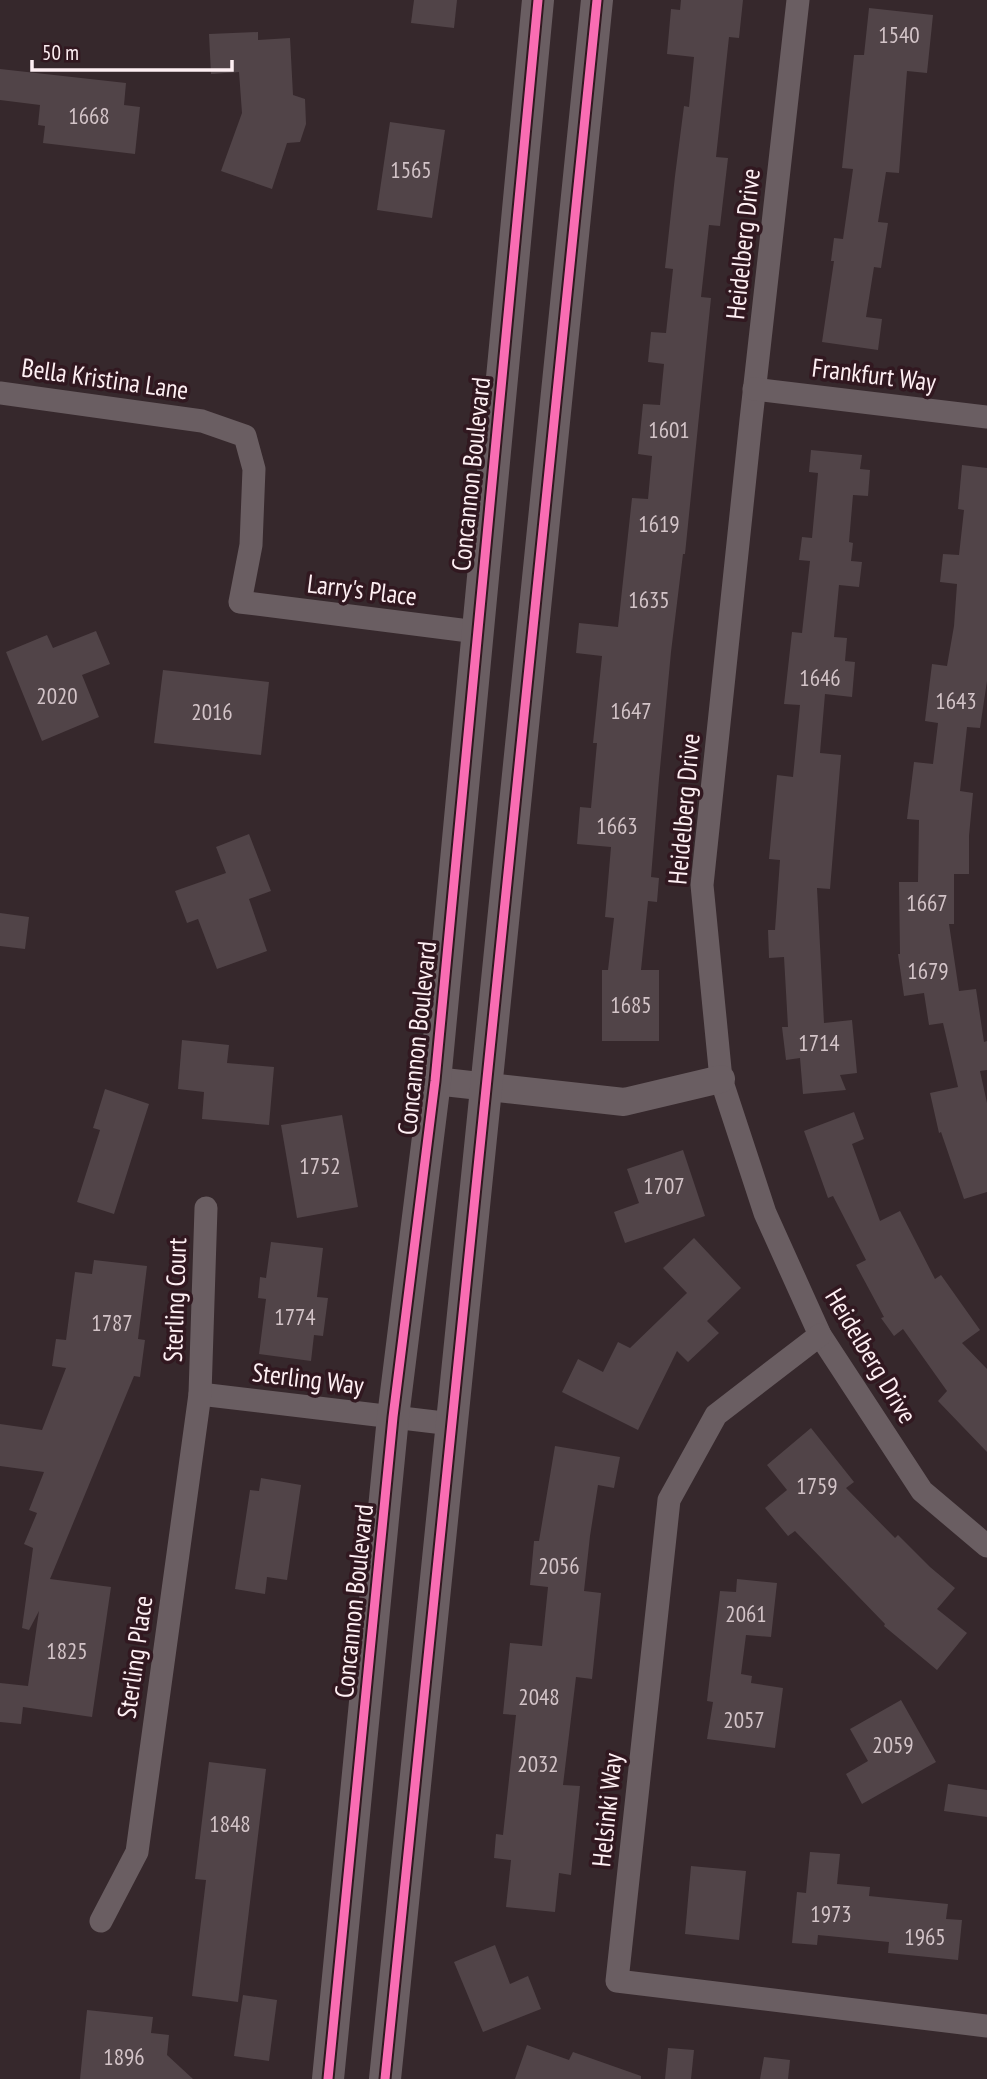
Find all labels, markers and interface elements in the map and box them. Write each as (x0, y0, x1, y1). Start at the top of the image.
house number: 1540 (878, 20, 920, 49)
scale bar (32, 28, 231, 72)
text: 50 m (42, 39, 79, 66)
house number: 1668 (68, 101, 110, 130)
house number: 1565 (390, 155, 432, 184)
street label: Heidelberg Drive (718, 167, 767, 321)
street label: Bella Kristina Lane (20, 350, 191, 407)
street label: Frankfurt Way (810, 351, 938, 398)
street label: Concannon Boulevard (444, 376, 497, 572)
house number: 1601 (648, 415, 690, 444)
house number: 1619 (638, 509, 680, 538)
street label: Larry's Place (305, 566, 419, 613)
house number: 1635 (628, 585, 670, 614)
house number: 1646 (799, 663, 841, 692)
house number: 2020 (36, 681, 78, 710)
house number: 1643 (935, 686, 977, 715)
house number: 1647 (610, 696, 652, 725)
house number: 2016 (191, 697, 233, 726)
street label: Heidelberg Drive (660, 732, 707, 886)
house number: 1663 (596, 811, 638, 840)
house number: 1667 (906, 888, 948, 917)
street label: Concannon Boulevard (390, 940, 443, 1136)
house number: 1679 (907, 956, 949, 985)
house number: 1685 (610, 990, 652, 1019)
house number: 1714 (798, 1028, 840, 1057)
house number: 1752 (299, 1151, 341, 1180)
house number: 1707 (643, 1171, 685, 1200)
street label: Sterling Court (156, 1237, 193, 1363)
street label: Heidelberg Drive (818, 1282, 925, 1429)
house number: 1774 (274, 1302, 316, 1331)
house number: 1787 (91, 1308, 133, 1337)
street label: Sterling Way (250, 1355, 366, 1402)
house number: 1759 (796, 1471, 838, 1500)
street label: Concannon Boulevard (327, 1503, 380, 1699)
house number: 2056 (538, 1551, 580, 1580)
street label: Sterling Place (110, 1593, 159, 1720)
house number: 2061 (725, 1599, 767, 1628)
house number: 1825 (46, 1636, 88, 1665)
house number: 2048 (518, 1682, 560, 1711)
house number: 2057 (723, 1705, 765, 1734)
house number: 2059 (872, 1730, 914, 1759)
house number: 2032 (517, 1749, 559, 1778)
street label: Helsinki Way (584, 1751, 629, 1868)
house number: 1848 (209, 1809, 251, 1838)
house number: 1973 (810, 1899, 852, 1928)
house number: 1965 (904, 1922, 946, 1951)
house number: 1896 (103, 2042, 145, 2071)

